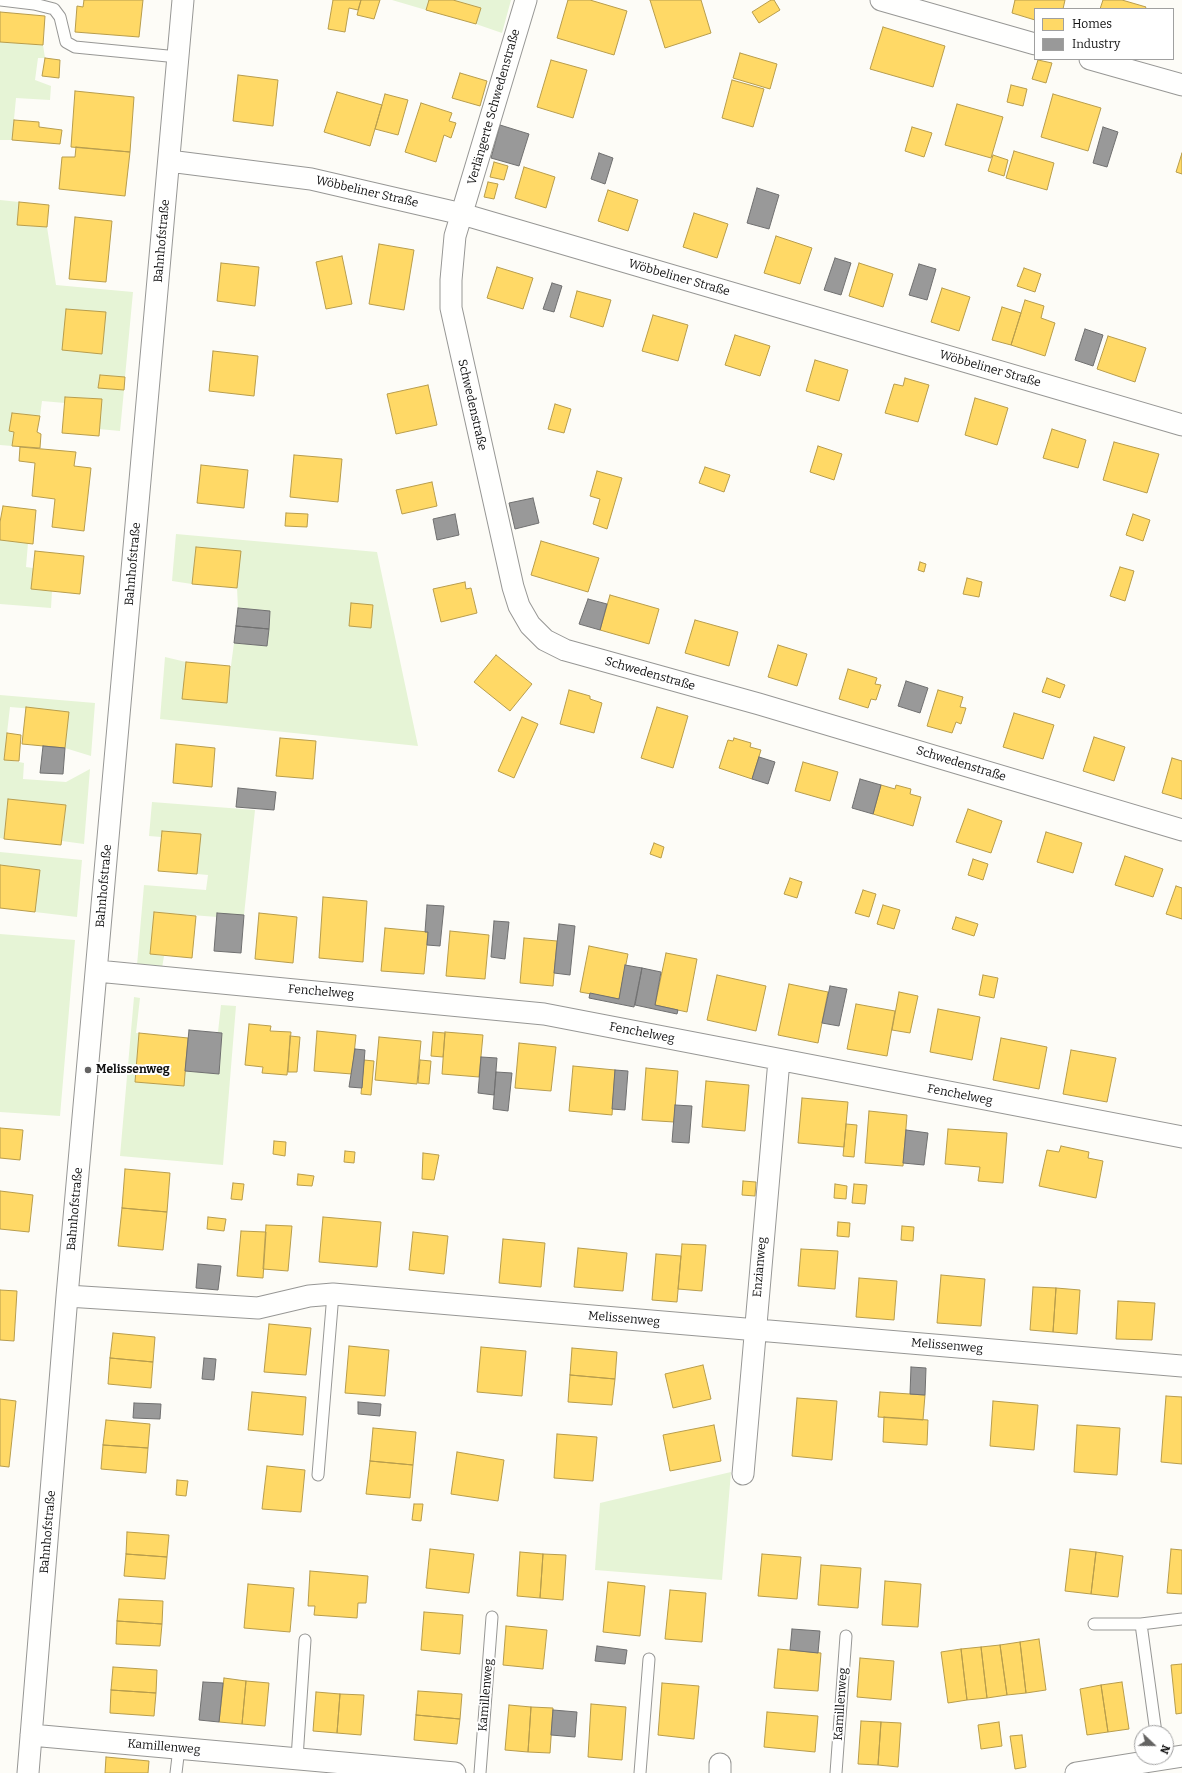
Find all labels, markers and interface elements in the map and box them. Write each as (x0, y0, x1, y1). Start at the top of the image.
legend (1034, 8, 1174, 60)
text: Homes (1072, 17, 1112, 31)
street label: Verlängerte Schwedenstraße (465, 27, 523, 187)
text: Industry (1072, 37, 1120, 51)
street label: Wöbbeliner Straße (314, 173, 420, 211)
street label: Bahnhofstraße (151, 199, 173, 283)
street label: Wöbbeliner Straße (627, 257, 731, 299)
street label: Wöbbeliner Straße (938, 348, 1042, 390)
street label: Schwedenstraße (455, 358, 489, 452)
street label: Bahnhofstraße (122, 522, 144, 606)
street label: Schwedenstraße (603, 654, 697, 694)
street label: Schwedenstraße (914, 743, 1008, 785)
street label: Bahnhofstraße (93, 844, 115, 928)
street label: Fenchelweg (287, 982, 355, 1002)
street label: Fenchelweg (608, 1020, 676, 1046)
place label: Melissenweg (96, 1063, 170, 1077)
marker: Melissenweg (83, 1065, 93, 1075)
street label: Fenchelweg (926, 1082, 994, 1108)
street label: Bahnhofstraße (64, 1167, 86, 1251)
street label: Enzianweg (750, 1236, 770, 1298)
street label: Melissenweg (587, 1309, 661, 1329)
street label: Melissenweg (910, 1336, 984, 1356)
street label: Bahnhofstraße (37, 1490, 59, 1574)
street label: Kamillenweg (476, 1658, 496, 1732)
street label: Kamillenweg (831, 1667, 851, 1741)
north arrow (1134, 1725, 1174, 1765)
street label: Kamillenweg (127, 1737, 201, 1757)
text: N (1157, 1743, 1172, 1756)

